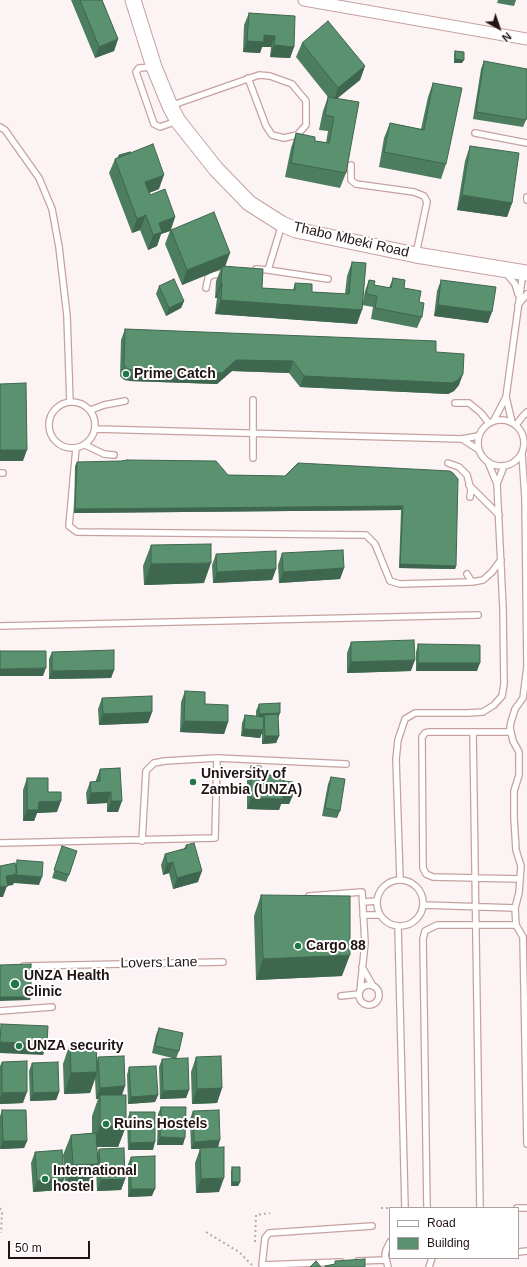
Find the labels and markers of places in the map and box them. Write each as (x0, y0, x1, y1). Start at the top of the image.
place label: Prime Catch (134, 366, 216, 382)
marker: Prime Catch (121, 369, 131, 379)
place label: University of Zambia (UNZA) (201, 766, 302, 798)
marker: University of Zambia (UNZA) (188, 777, 198, 787)
place label: Cargo 88 (306, 938, 366, 954)
marker: Cargo 88 (293, 941, 303, 951)
place label: UNZA Health Clinic (24, 968, 110, 1000)
marker: UNZA Health Clinic (9, 978, 21, 990)
place label: UNZA security (27, 1038, 123, 1054)
marker: UNZA security (14, 1041, 24, 1051)
place label: Ruins Hostels (114, 1116, 207, 1132)
marker: Ruins Hostels (101, 1119, 111, 1129)
place label: International hostel (53, 1163, 137, 1196)
marker: International hostel (40, 1174, 50, 1184)

